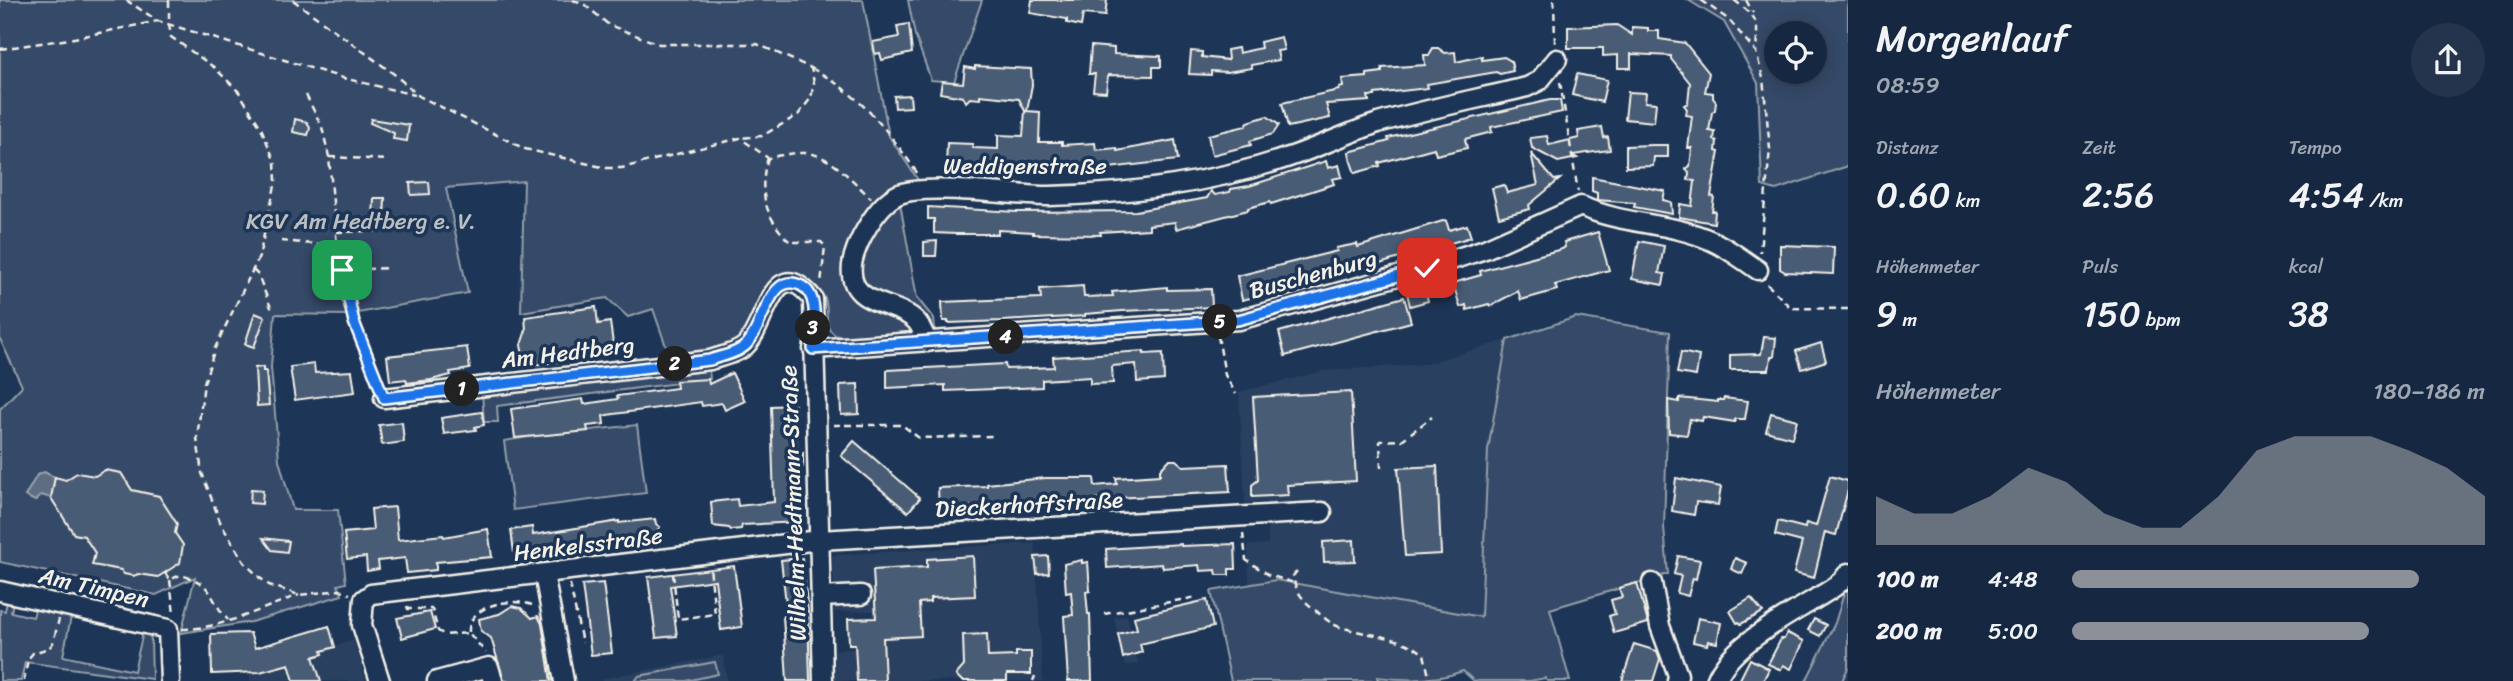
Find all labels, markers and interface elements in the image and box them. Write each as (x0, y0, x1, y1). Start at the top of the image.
text: Morgenlauf (1876, 5, 2068, 72)
map controls (1764, 21, 1827, 84)
button: locate (1764, 21, 1827, 84)
button: share (2411, 23, 2485, 97)
text: 08:59 (1876, 65, 1940, 106)
text: Distanz (1876, 131, 1939, 164)
text: Zeit (2082, 131, 2116, 164)
text: Tempo (2289, 131, 2342, 164)
street label: Weddigenstraße (943, 146, 1107, 187)
text: 0.60 (1876, 164, 1951, 226)
text: 2:56 (2082, 164, 2154, 226)
text: 4:54 (2289, 164, 2364, 226)
text: km (1951, 184, 1980, 217)
text: /km (2364, 184, 2403, 217)
park label: KGV Am Hedtberg e. V. (246, 201, 476, 242)
street label: Buschenburg (1245, 238, 1382, 311)
pin (1397, 238, 1457, 298)
pin (312, 240, 372, 300)
icon: check (1408, 249, 1446, 287)
text: Höhenmeter (1876, 250, 1979, 283)
text: Puls (2082, 250, 2118, 283)
text: kcal (2289, 250, 2323, 283)
icon: arrive (323, 251, 361, 289)
text: 9 (1876, 283, 1898, 345)
text: 150 (2082, 283, 2141, 345)
text: 38 (2289, 283, 2329, 345)
text: m (1898, 303, 1917, 336)
text: bpm (2141, 303, 2181, 336)
pin: 5 (1202, 304, 1238, 340)
text: 5 (1214, 305, 1225, 338)
pin: 3 (796, 310, 830, 346)
text: 3 (807, 311, 818, 344)
pin: 4 (988, 320, 1024, 354)
text: 4 (1000, 320, 1011, 353)
street label: Am Hedtberg (498, 324, 637, 381)
pin: 2 (658, 346, 692, 382)
text: 2 (669, 347, 680, 380)
street label: Wilhelm-Hedtmann-Straße (768, 364, 819, 642)
text: Höhenmeter (1876, 371, 2000, 412)
text: 180–186 m (2373, 371, 2485, 412)
pin: 1 (444, 372, 480, 406)
text: 1 (457, 372, 466, 405)
street label: Dieckerhoffstraße (934, 479, 1124, 530)
street label: Henkelsstraße (511, 515, 665, 574)
street label: Am Timpen (34, 555, 153, 620)
text: 100 m (1876, 559, 1939, 600)
text: 4:48 (1988, 559, 2038, 600)
text: 200 m (1876, 611, 1942, 652)
text: 5:00 (1988, 611, 2038, 652)

